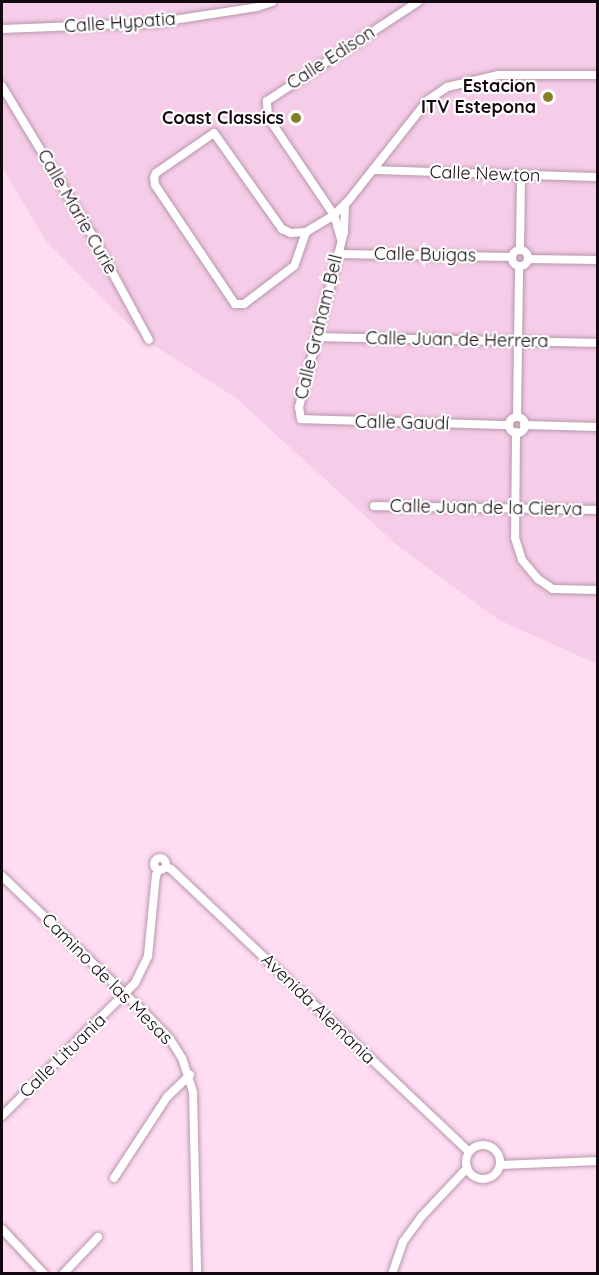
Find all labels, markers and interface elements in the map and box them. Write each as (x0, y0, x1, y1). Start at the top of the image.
street label: Calle Hypatia (64, 8, 176, 38)
street label: Calle Edison (283, 22, 379, 94)
place label: Estacion ITV Estepona (421, 76, 536, 118)
marker: Estacion ITV Estepona (541, 90, 555, 104)
place label: Coast Classics (162, 107, 284, 129)
marker: Coast Classics (289, 111, 303, 125)
street label: Calle Marie Curie (33, 146, 121, 278)
street label: Calle Newton (429, 161, 541, 187)
street label: Calle Buigas (374, 243, 476, 267)
street label: Calle Graham Bell (291, 252, 347, 402)
street label: Calle Juan de Herrera (365, 328, 549, 352)
street label: Calle Gaudí (355, 411, 449, 435)
street label: Calle Juan de la Cierva (390, 496, 582, 520)
street label: Camino de las Mesas (37, 909, 177, 1049)
street label: Avenida Alemania (257, 949, 379, 1069)
street label: Calle Lituania (15, 1009, 111, 1103)

